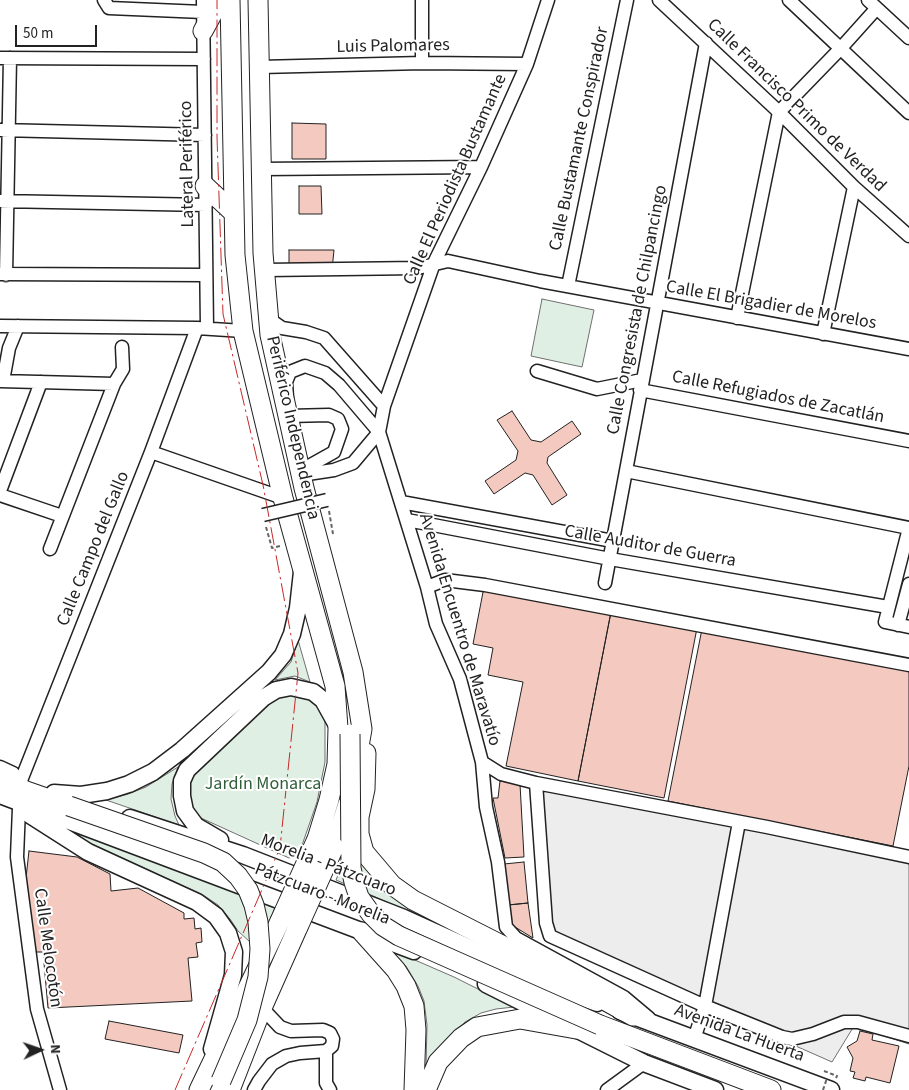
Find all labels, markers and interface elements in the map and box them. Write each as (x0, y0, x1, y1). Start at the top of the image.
scale bar (18, 15, 100, 47)
street label: Calle Francisco Primo de Verdad (702, 15, 890, 197)
text: 50 m (23, 23, 53, 44)
street label: Calle Bustamante Conspirador (546, 25, 614, 253)
street label: Luis Palomares (336, 35, 450, 59)
street label: Calle El Periodista Bustamante (400, 71, 512, 289)
street label: Lateral Periférico (176, 100, 200, 228)
street label: Calle Congresista de Chilpancingo (603, 183, 673, 437)
street label: Calle El Brigadier de Morelos (664, 277, 878, 335)
street label: Periférico Independencia (260, 334, 324, 522)
street label: Calle Refugiados de Zacatlán (670, 367, 886, 429)
street label: Calle Campo del Gallo (53, 469, 135, 629)
street label: Avenida Encuentro de Maravatío (413, 511, 505, 749)
street label: Calle Auditor de Guerra (563, 521, 737, 573)
park label: Jardín Monarca (205, 774, 321, 796)
street label: Morelia - Pátzcuaro (257, 830, 399, 902)
street label: Pátzcuaro - Morelia (251, 859, 393, 931)
street label: Calle Melocotón (28, 887, 66, 1009)
street label: Avenida La Huerta (671, 1000, 807, 1068)
north arrow (15, 1025, 65, 1075)
text: N (45, 1044, 65, 1054)

